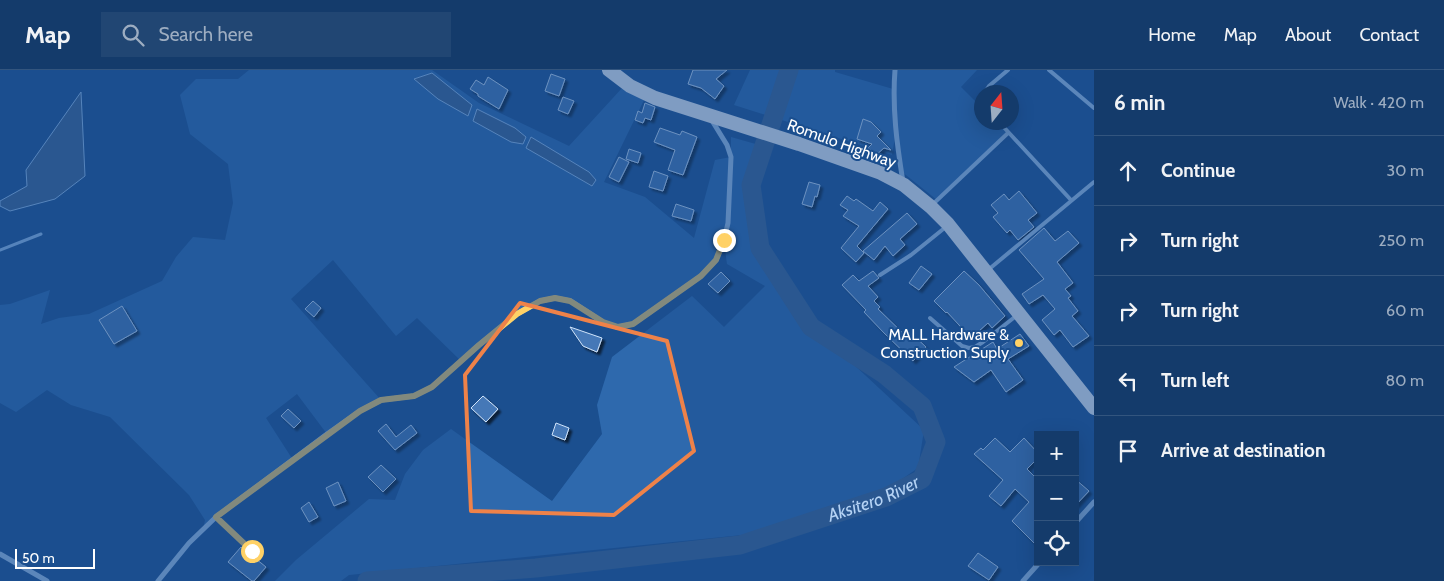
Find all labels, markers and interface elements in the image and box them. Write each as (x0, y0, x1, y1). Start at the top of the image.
search box (101, 12, 451, 57)
text: Map (25, 20, 71, 49)
icon: search (119, 21, 147, 49)
text: Search here (159, 23, 253, 46)
text: Home (1148, 24, 1196, 46)
text: Map (1224, 24, 1257, 46)
text: About (1285, 24, 1331, 46)
text: Contact (1359, 24, 1419, 46)
north arrow (974, 85, 1019, 130)
text: 6 min (1114, 90, 1165, 115)
text: Walk · 420 m (1333, 93, 1424, 112)
street label: Romulo Highway (785, 115, 899, 172)
icon: ahead (1114, 157, 1142, 185)
text: Continue (1161, 159, 1235, 182)
text: 30 m (1387, 161, 1424, 180)
icon: right (1114, 227, 1142, 255)
route end (713, 229, 736, 252)
text: Turn right (1161, 229, 1239, 252)
text: 250 m (1378, 231, 1424, 250)
icon: right (1114, 297, 1142, 325)
text: Turn right (1161, 299, 1239, 322)
text: 60 m (1386, 301, 1424, 320)
place label: MALL Hardware & Construction Suply (880, 325, 1009, 362)
marker: MALL Hardware & Construction Suply (1013, 337, 1025, 349)
icon: left (1114, 367, 1142, 395)
text: Turn left (1161, 369, 1229, 392)
text: 80 m (1386, 371, 1424, 390)
map controls (1034, 431, 1079, 566)
button: + (1034, 431, 1079, 476)
icon: arrive (1114, 437, 1142, 465)
text: Arrive at destination (1161, 439, 1325, 462)
water label: Aksitero River (824, 471, 924, 527)
button: − (1034, 476, 1079, 521)
button: locate (1034, 521, 1079, 566)
route start (241, 540, 264, 563)
scale bar (15, 546, 95, 569)
text: 50 m (22, 549, 55, 567)

